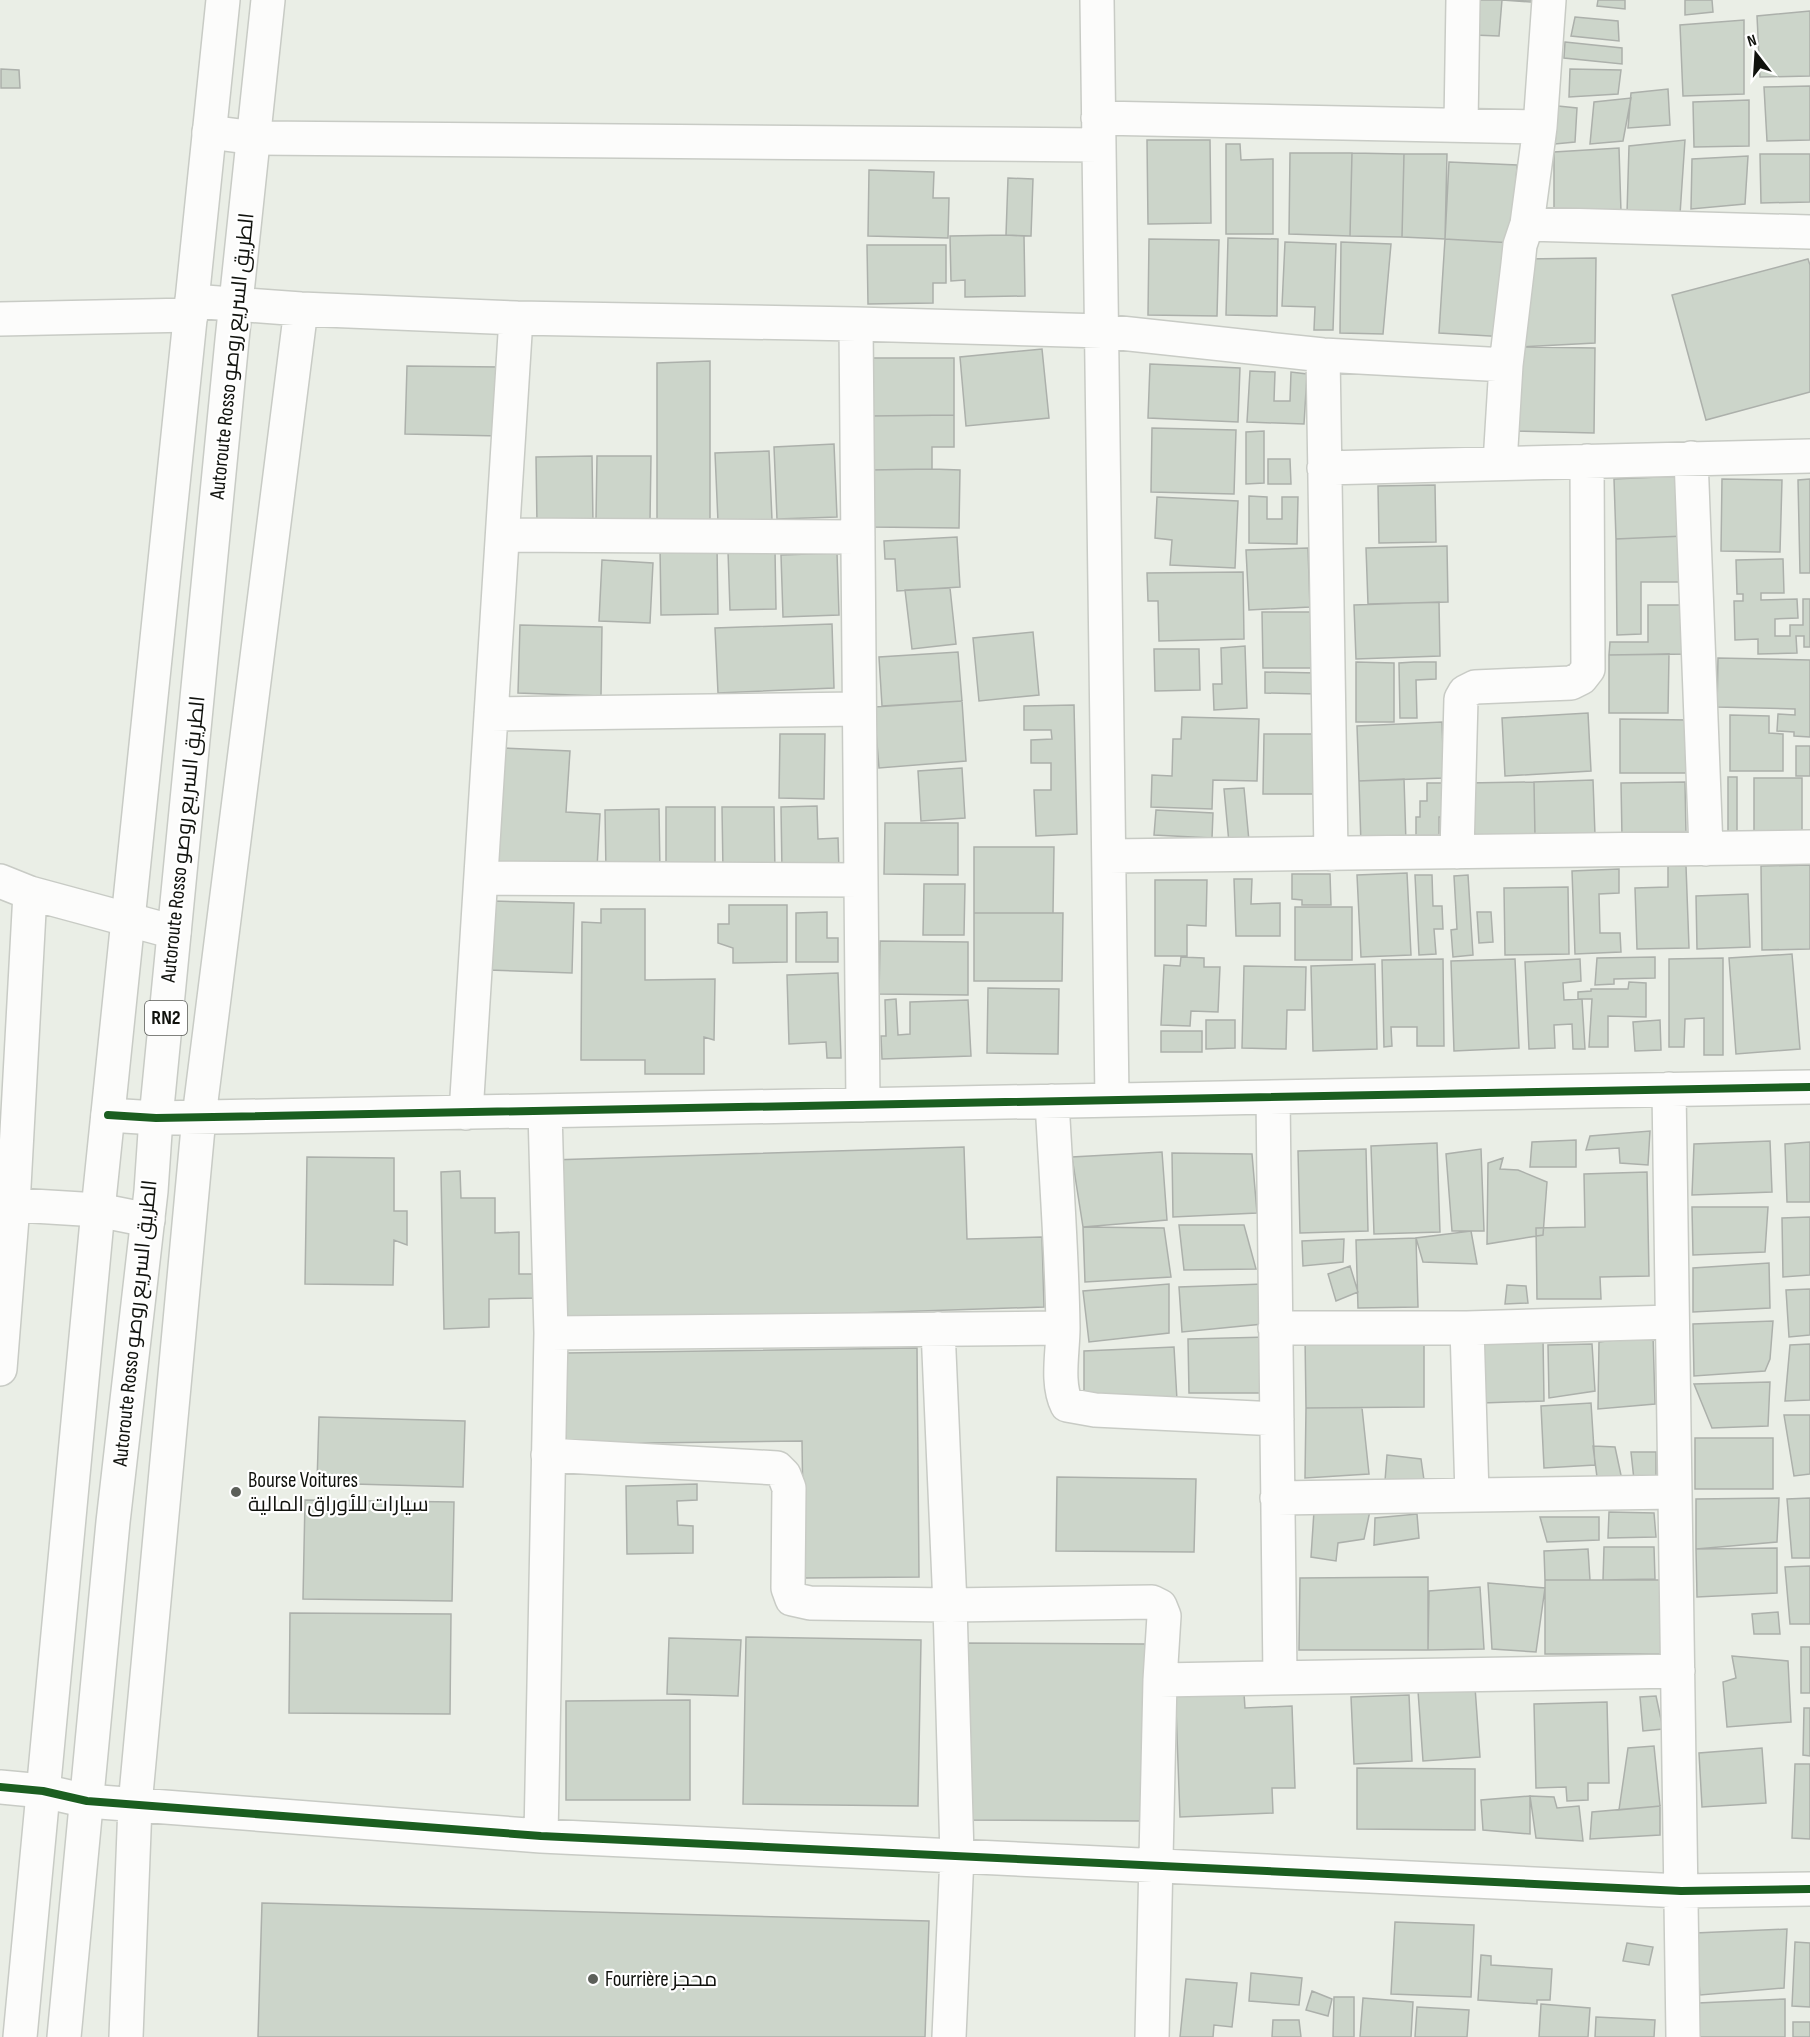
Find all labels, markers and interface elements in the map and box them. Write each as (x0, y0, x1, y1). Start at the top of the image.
north arrow (1726, 24, 1786, 84)
text: N (1745, 31, 1759, 51)
street label: Autoroute Rosso الطريق السريع روصو (204, 212, 260, 501)
street label: Autoroute Rosso الطريق السريع روصو (155, 695, 211, 984)
road number: RN2 (145, 1001, 187, 1035)
street label: Autoroute Rosso الطريق السريع روصو (107, 1179, 163, 1468)
place label: Bourse Voitures سيارات للأوراق المالية (248, 1468, 429, 1517)
marker: Bourse Voitures سيارات للأوراق المالية (229, 1485, 243, 1499)
place label: Fourrière محجز (605, 1967, 717, 1992)
marker: Fourrière محجز (586, 1972, 600, 1986)

